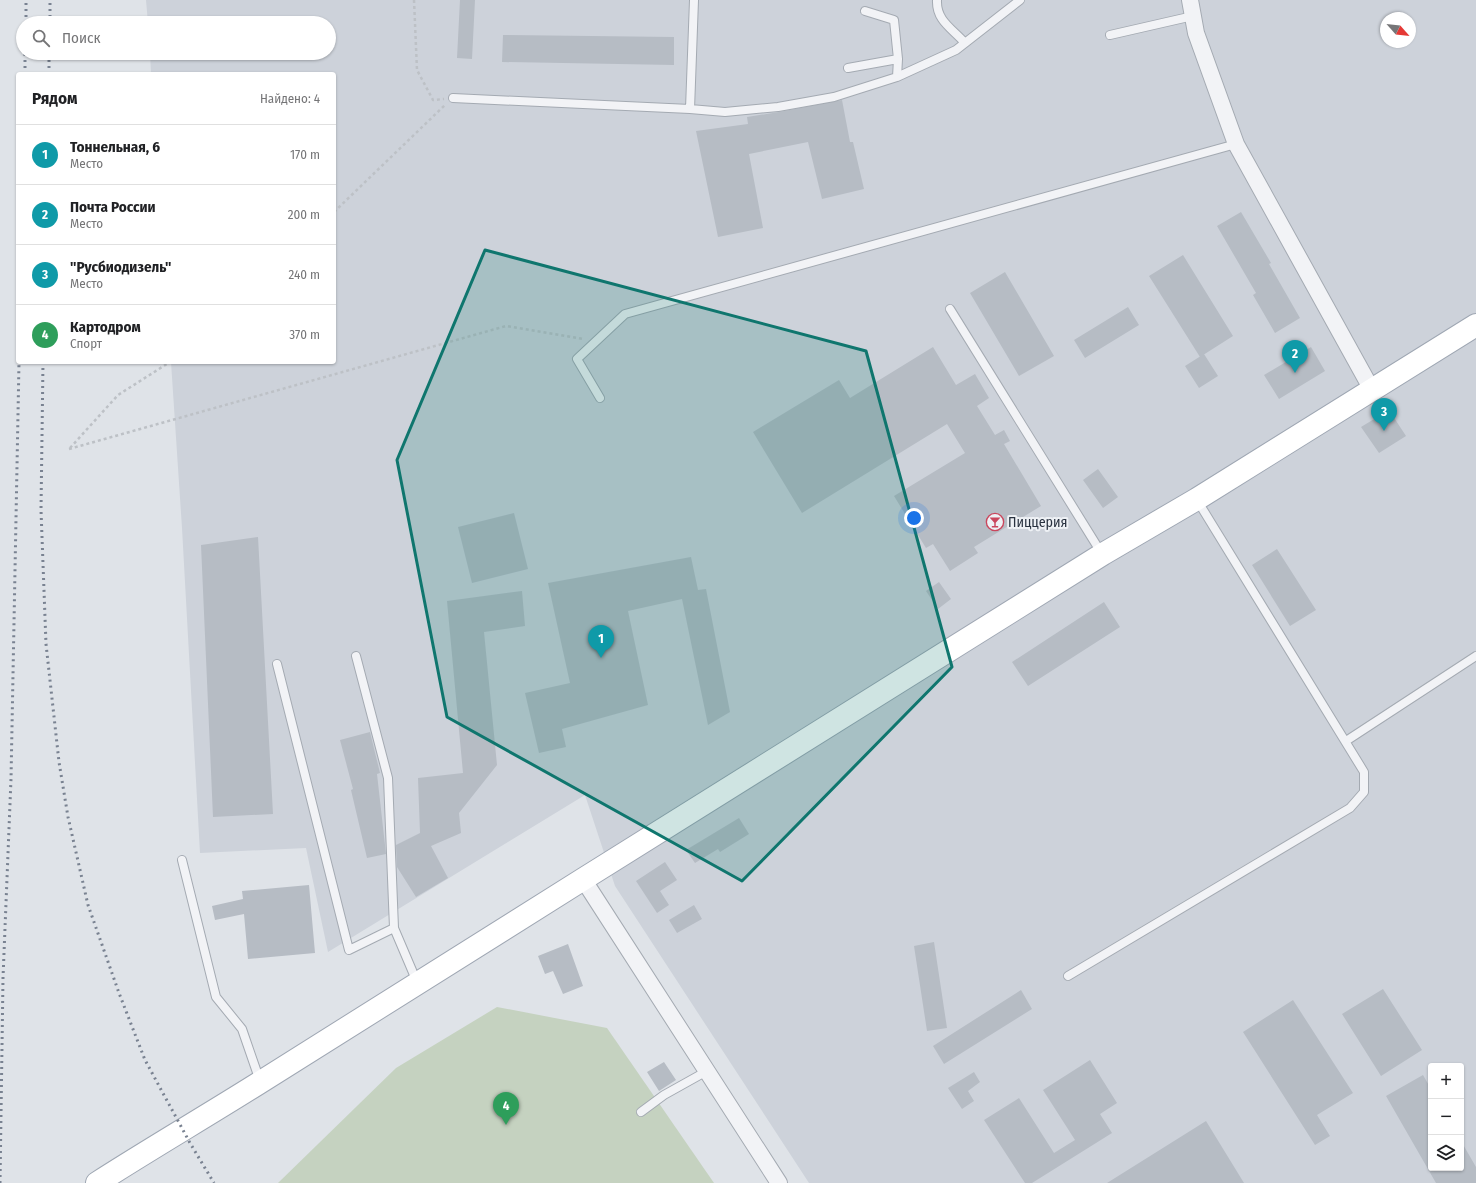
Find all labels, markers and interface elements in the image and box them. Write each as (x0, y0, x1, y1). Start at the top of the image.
north arrow (1380, 12, 1416, 48)
search box (16, 16, 336, 60)
icon: search (30, 27, 52, 49)
text: Поиск (62, 29, 100, 47)
text: Рядом (32, 88, 77, 109)
text: Найдено: 4 (260, 91, 320, 106)
text: Тоннельная, 6 (70, 138, 160, 156)
text: 1 (42, 147, 48, 162)
text: 170 m (290, 147, 320, 162)
text: Место (70, 156, 103, 171)
text: Почта России (70, 198, 156, 216)
text: 2 (42, 207, 48, 222)
text: 200 m (288, 207, 320, 222)
text: Место (70, 216, 103, 231)
text: "Русбиодизель" (70, 258, 171, 276)
text: 3 (42, 267, 48, 282)
text: 240 m (288, 267, 320, 282)
text: Место (70, 276, 103, 291)
text: Картодром (70, 318, 141, 336)
text: 4 (42, 327, 48, 342)
text: 370 m (289, 327, 320, 342)
text: Спорт (70, 336, 102, 351)
pin: 2 (1282, 340, 1308, 373)
pin: 3 (1371, 398, 1397, 431)
your location (904, 508, 924, 528)
bar icon: Пиццерия (985, 512, 1005, 532)
place label: Пиццерия (1008, 514, 1067, 531)
pin: 1 (588, 625, 614, 658)
map controls (1428, 1063, 1464, 1171)
button: + (1428, 1063, 1464, 1099)
pin: 4 (493, 1092, 519, 1125)
button: − (1428, 1099, 1464, 1135)
button: layers (1428, 1135, 1464, 1171)

